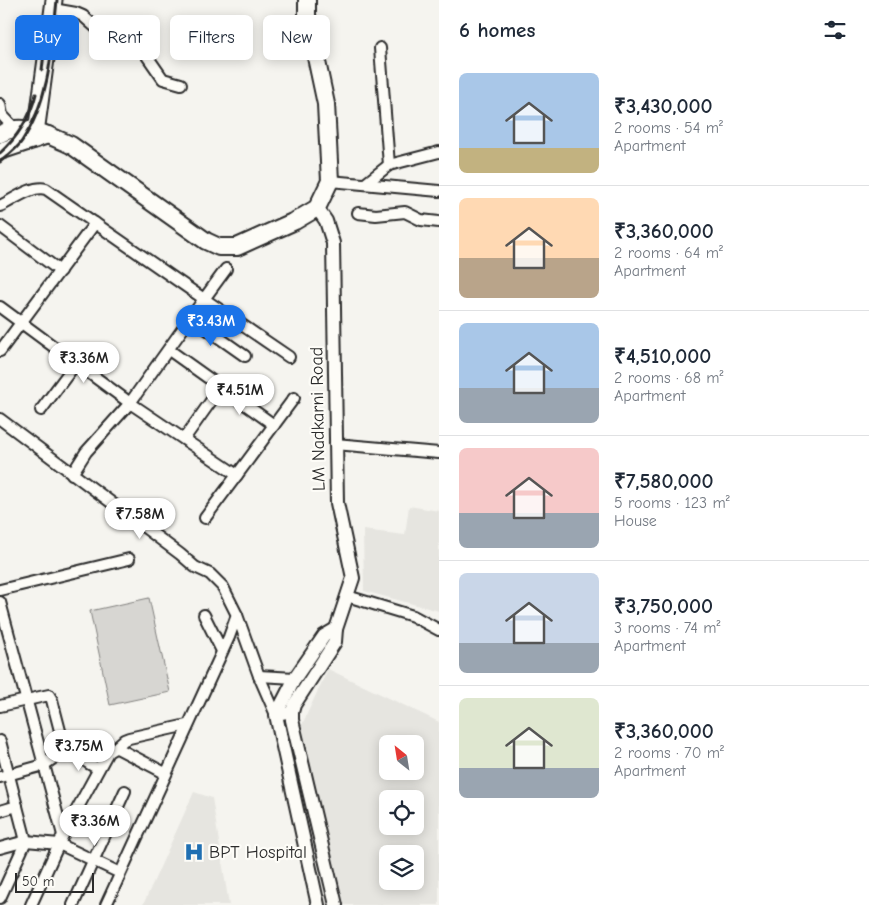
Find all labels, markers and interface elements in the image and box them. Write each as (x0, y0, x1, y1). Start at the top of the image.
chip: Buy (15, 15, 79, 60)
chip: Rent (89, 15, 160, 60)
chip: Filters (170, 15, 253, 60)
chip: New (263, 15, 330, 60)
icon: filters (821, 16, 849, 44)
text: 6 homes (459, 18, 535, 42)
icon: home (499, 93, 559, 153)
text: ₹3,430,000 (614, 94, 713, 118)
text: 2 rooms · 54 m² (614, 119, 723, 137)
text: Apartment (614, 137, 686, 155)
icon: home (499, 218, 559, 278)
text: ₹3,360,000 (614, 219, 714, 243)
text: 2 rooms · 64 m² (614, 244, 723, 262)
text: Apartment (614, 262, 686, 280)
pin: ₹3.43M (170, 304, 252, 347)
text: ₹3.43M (187, 312, 235, 330)
pin: ₹3.36M (43, 342, 125, 384)
icon: home (499, 343, 559, 403)
text: ₹4,510,000 (614, 344, 711, 368)
street label: LM Nadkarni Road (306, 347, 330, 491)
text: ₹3.36M (59, 349, 109, 367)
text: 2 rooms · 68 m² (614, 369, 724, 387)
pin: ₹4.51M (199, 374, 281, 416)
text: ₹4.51M (216, 381, 264, 399)
text: Apartment (614, 387, 686, 405)
icon: home (499, 468, 559, 528)
text: ₹7,580,000 (614, 469, 713, 493)
text: 5 rooms · 123 m² (614, 494, 730, 512)
pin: ₹7.58M (99, 498, 181, 540)
text: ₹7.58M (116, 505, 164, 523)
text: House (614, 512, 657, 530)
icon: home (499, 593, 559, 653)
text: ₹3,750,000 (614, 594, 713, 618)
text: 3 rooms · 74 m² (614, 619, 720, 637)
text: Apartment (614, 637, 686, 655)
icon: home (499, 718, 559, 778)
text: ₹3,360,000 (614, 719, 714, 743)
pin: ₹3.75M (38, 730, 120, 772)
north arrow (379, 735, 424, 780)
map controls (379, 735, 424, 890)
text: ₹3.75M (55, 737, 103, 755)
text: 2 rooms · 70 m² (614, 744, 724, 762)
text: Apartment (614, 762, 686, 780)
button: locate (379, 790, 424, 835)
pin: ₹3.36M (54, 804, 136, 847)
text: ₹3.36M (70, 812, 120, 830)
hospital icon: BPT Hospital (183, 841, 205, 863)
place label: BPT Hospital (209, 842, 307, 863)
button: layers (379, 845, 424, 890)
scale bar (15, 870, 94, 893)
text: 50 m (22, 873, 54, 890)

